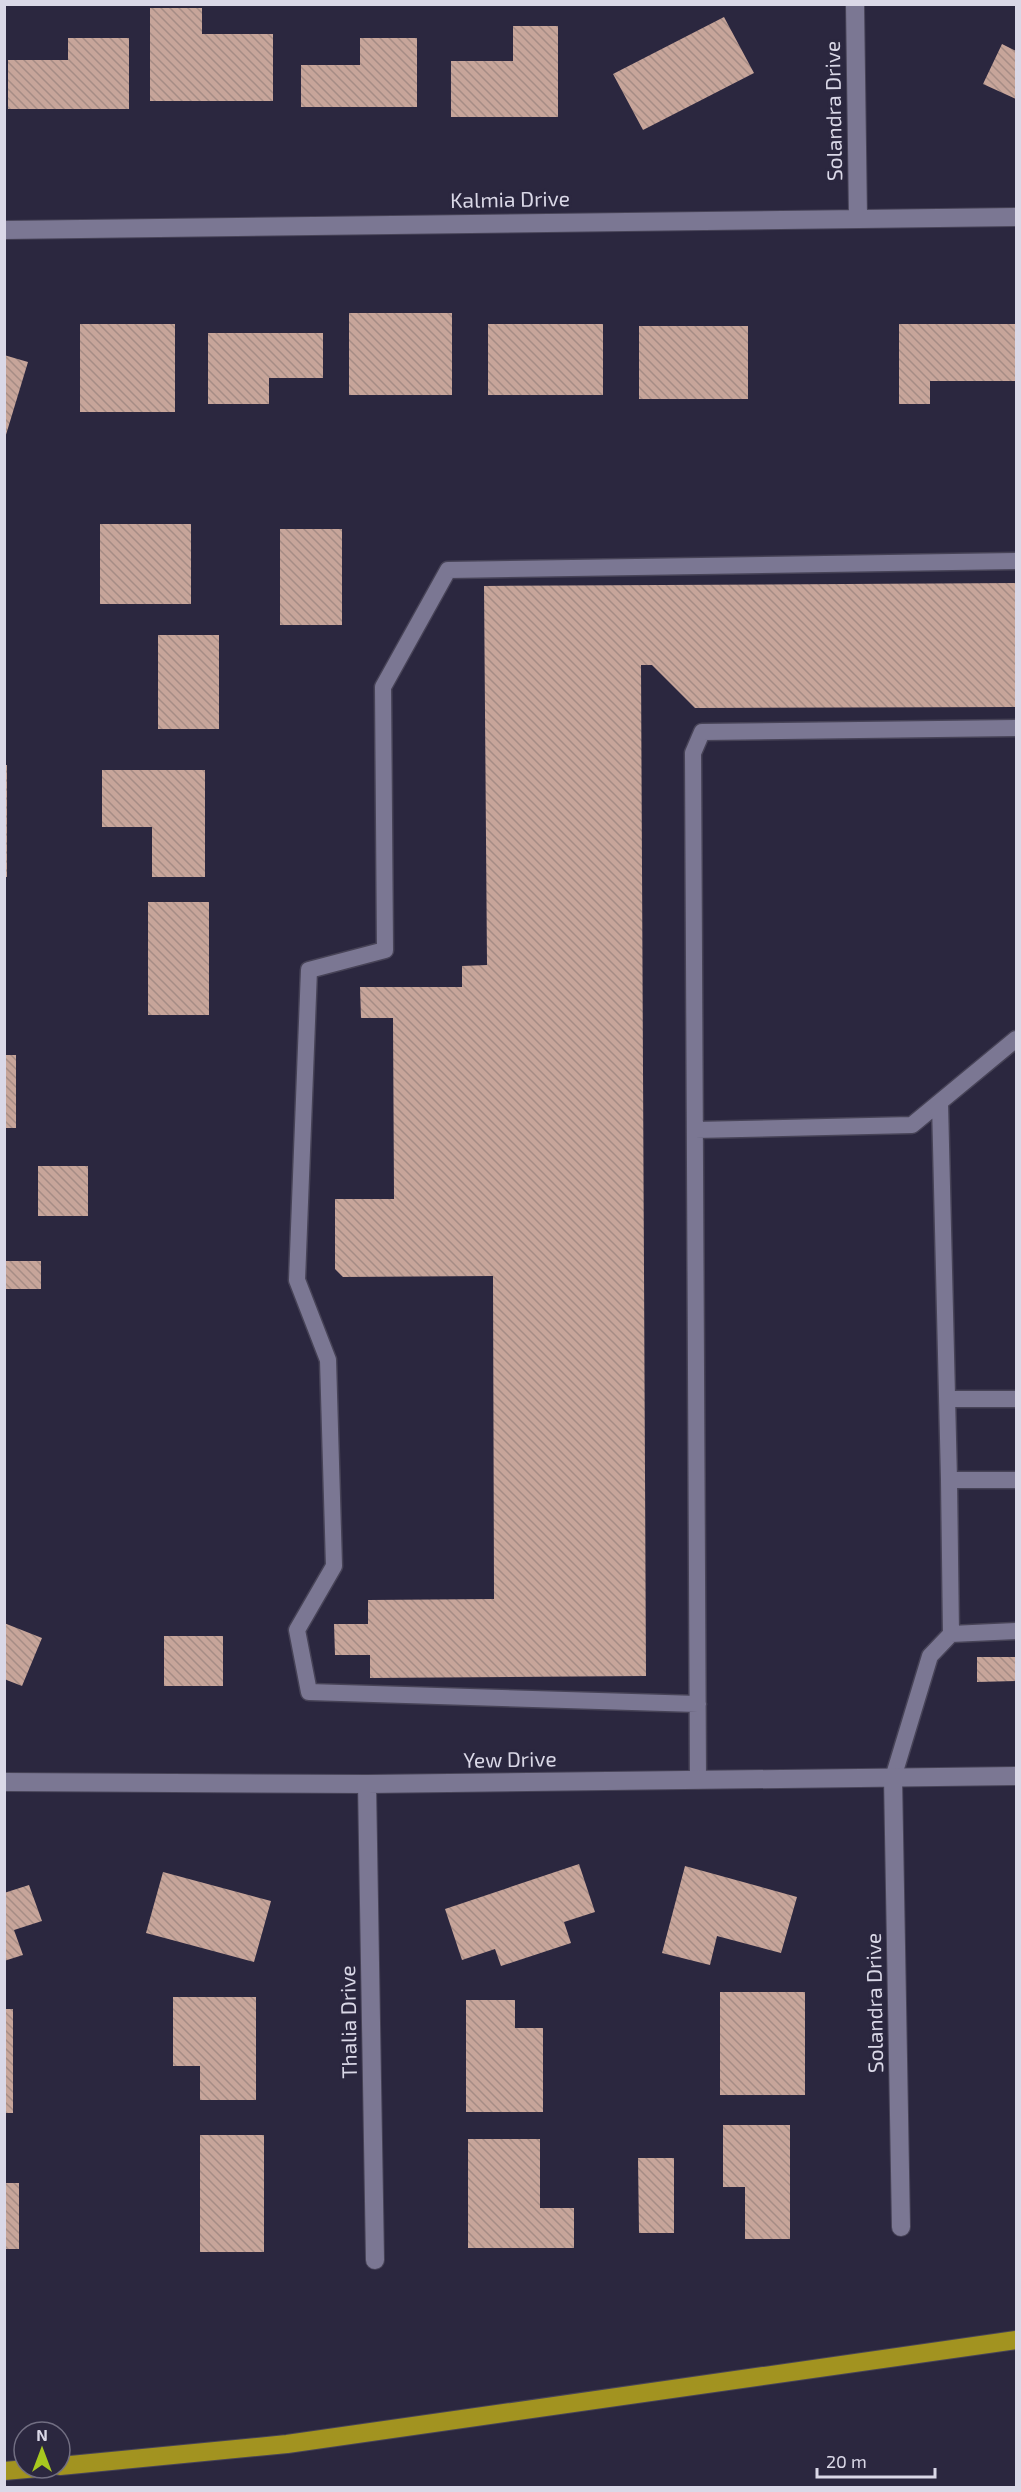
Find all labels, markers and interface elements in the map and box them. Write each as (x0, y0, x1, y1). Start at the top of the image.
street label: Solandra Drive (819, 41, 846, 181)
street label: Kalmia Drive (450, 185, 570, 212)
street label: Yew Drive (463, 1745, 557, 1772)
street label: Solandra Drive (860, 1933, 887, 2073)
street label: Thalia Drive (334, 1965, 361, 2079)
north arrow (12, 2420, 72, 2480)
text: N (36, 2425, 48, 2444)
scale bar (817, 2441, 936, 2479)
text: 20 m (826, 2450, 867, 2472)

